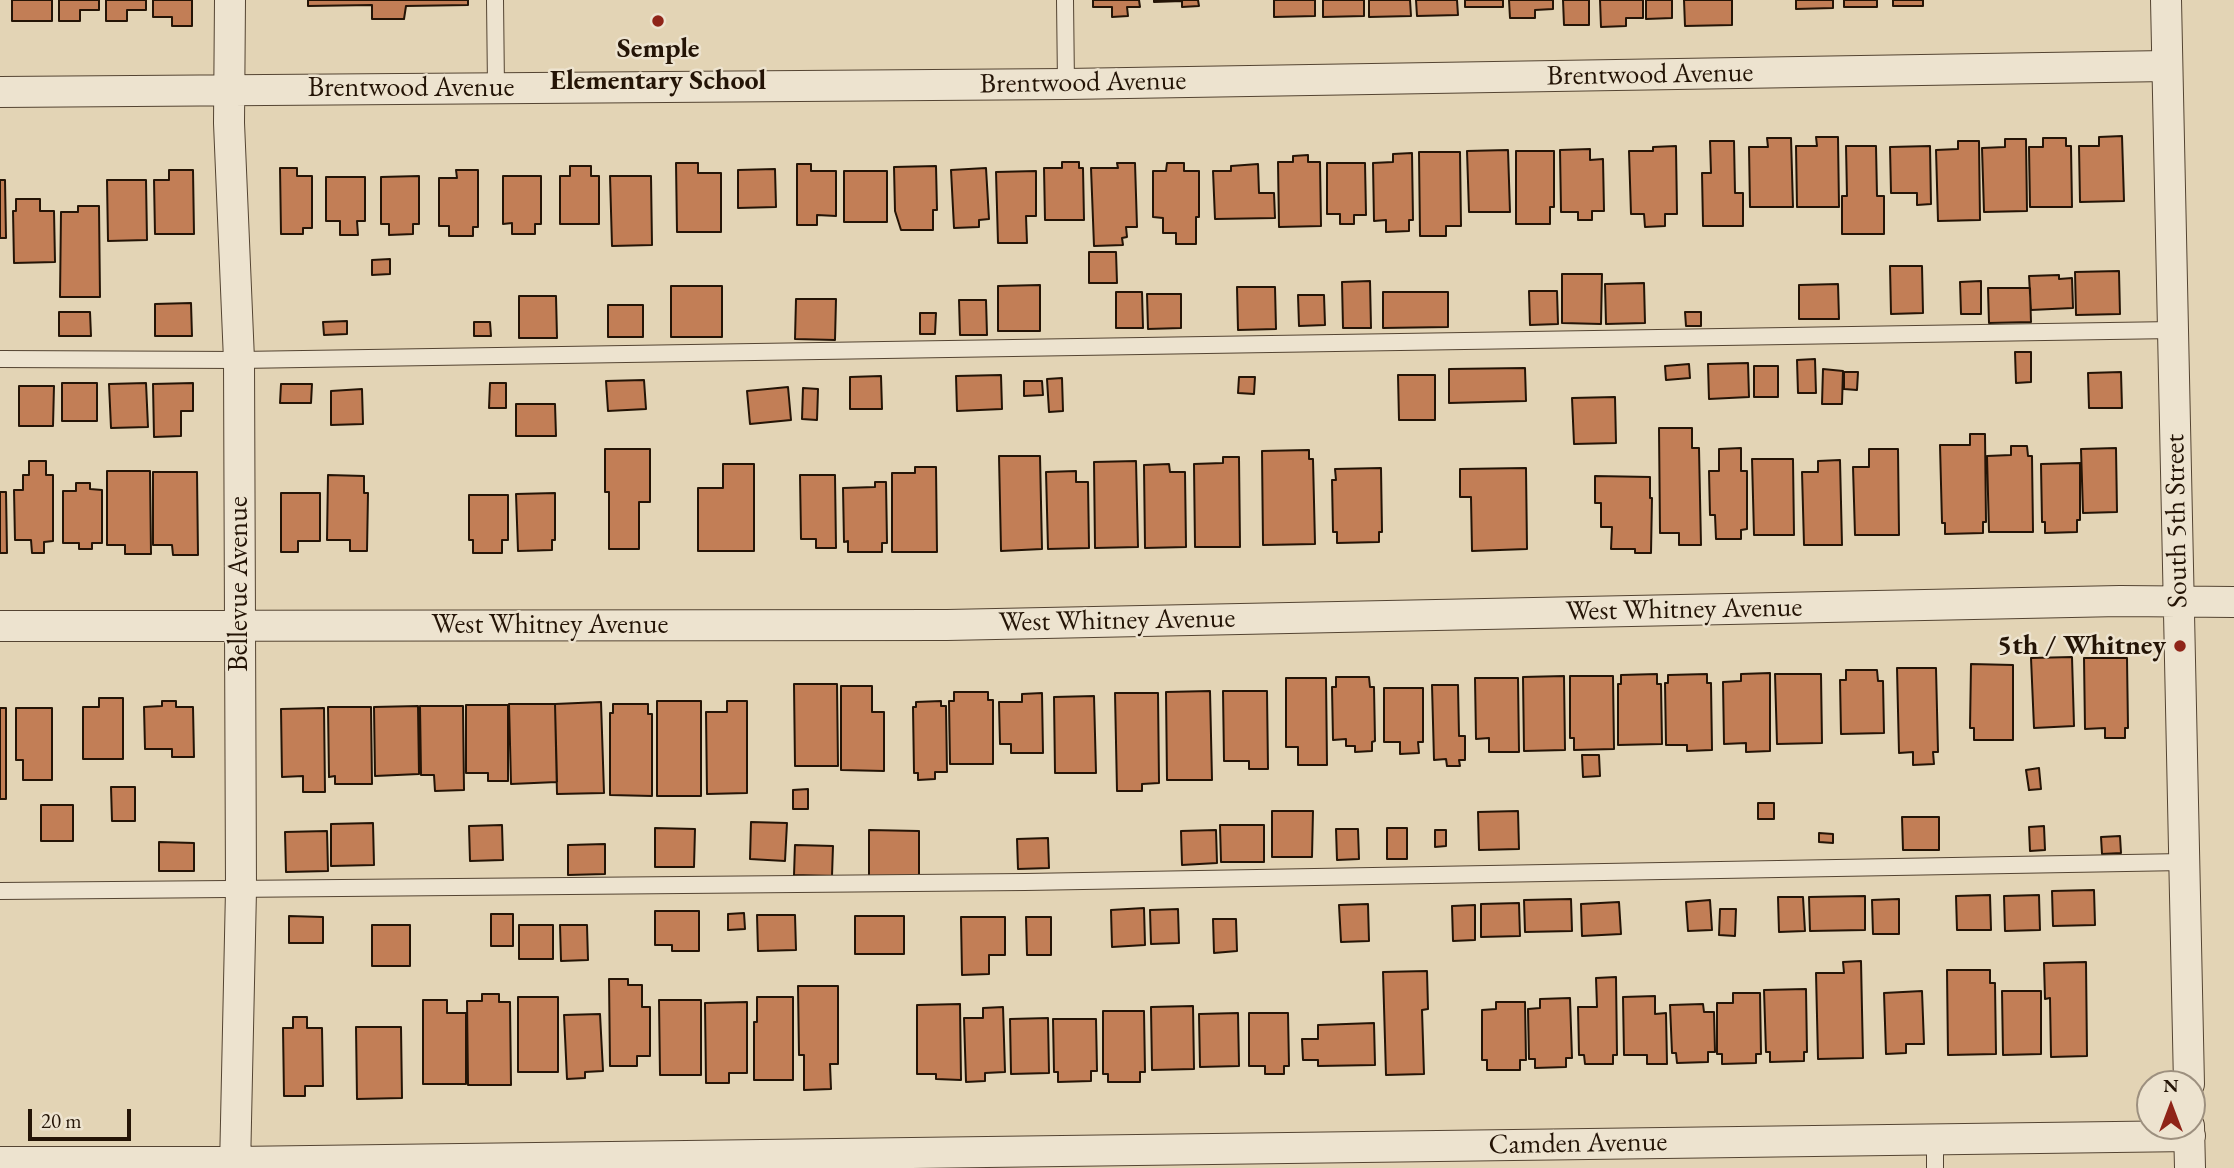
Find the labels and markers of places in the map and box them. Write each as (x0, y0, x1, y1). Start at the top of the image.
marker: Semple Elementary School (650, 13, 666, 29)
place label: Semple Elementary School (550, 32, 766, 98)
place label: 5th / Whitney (1997, 629, 2166, 663)
marker: 5th / Whitney (2172, 638, 2188, 654)

